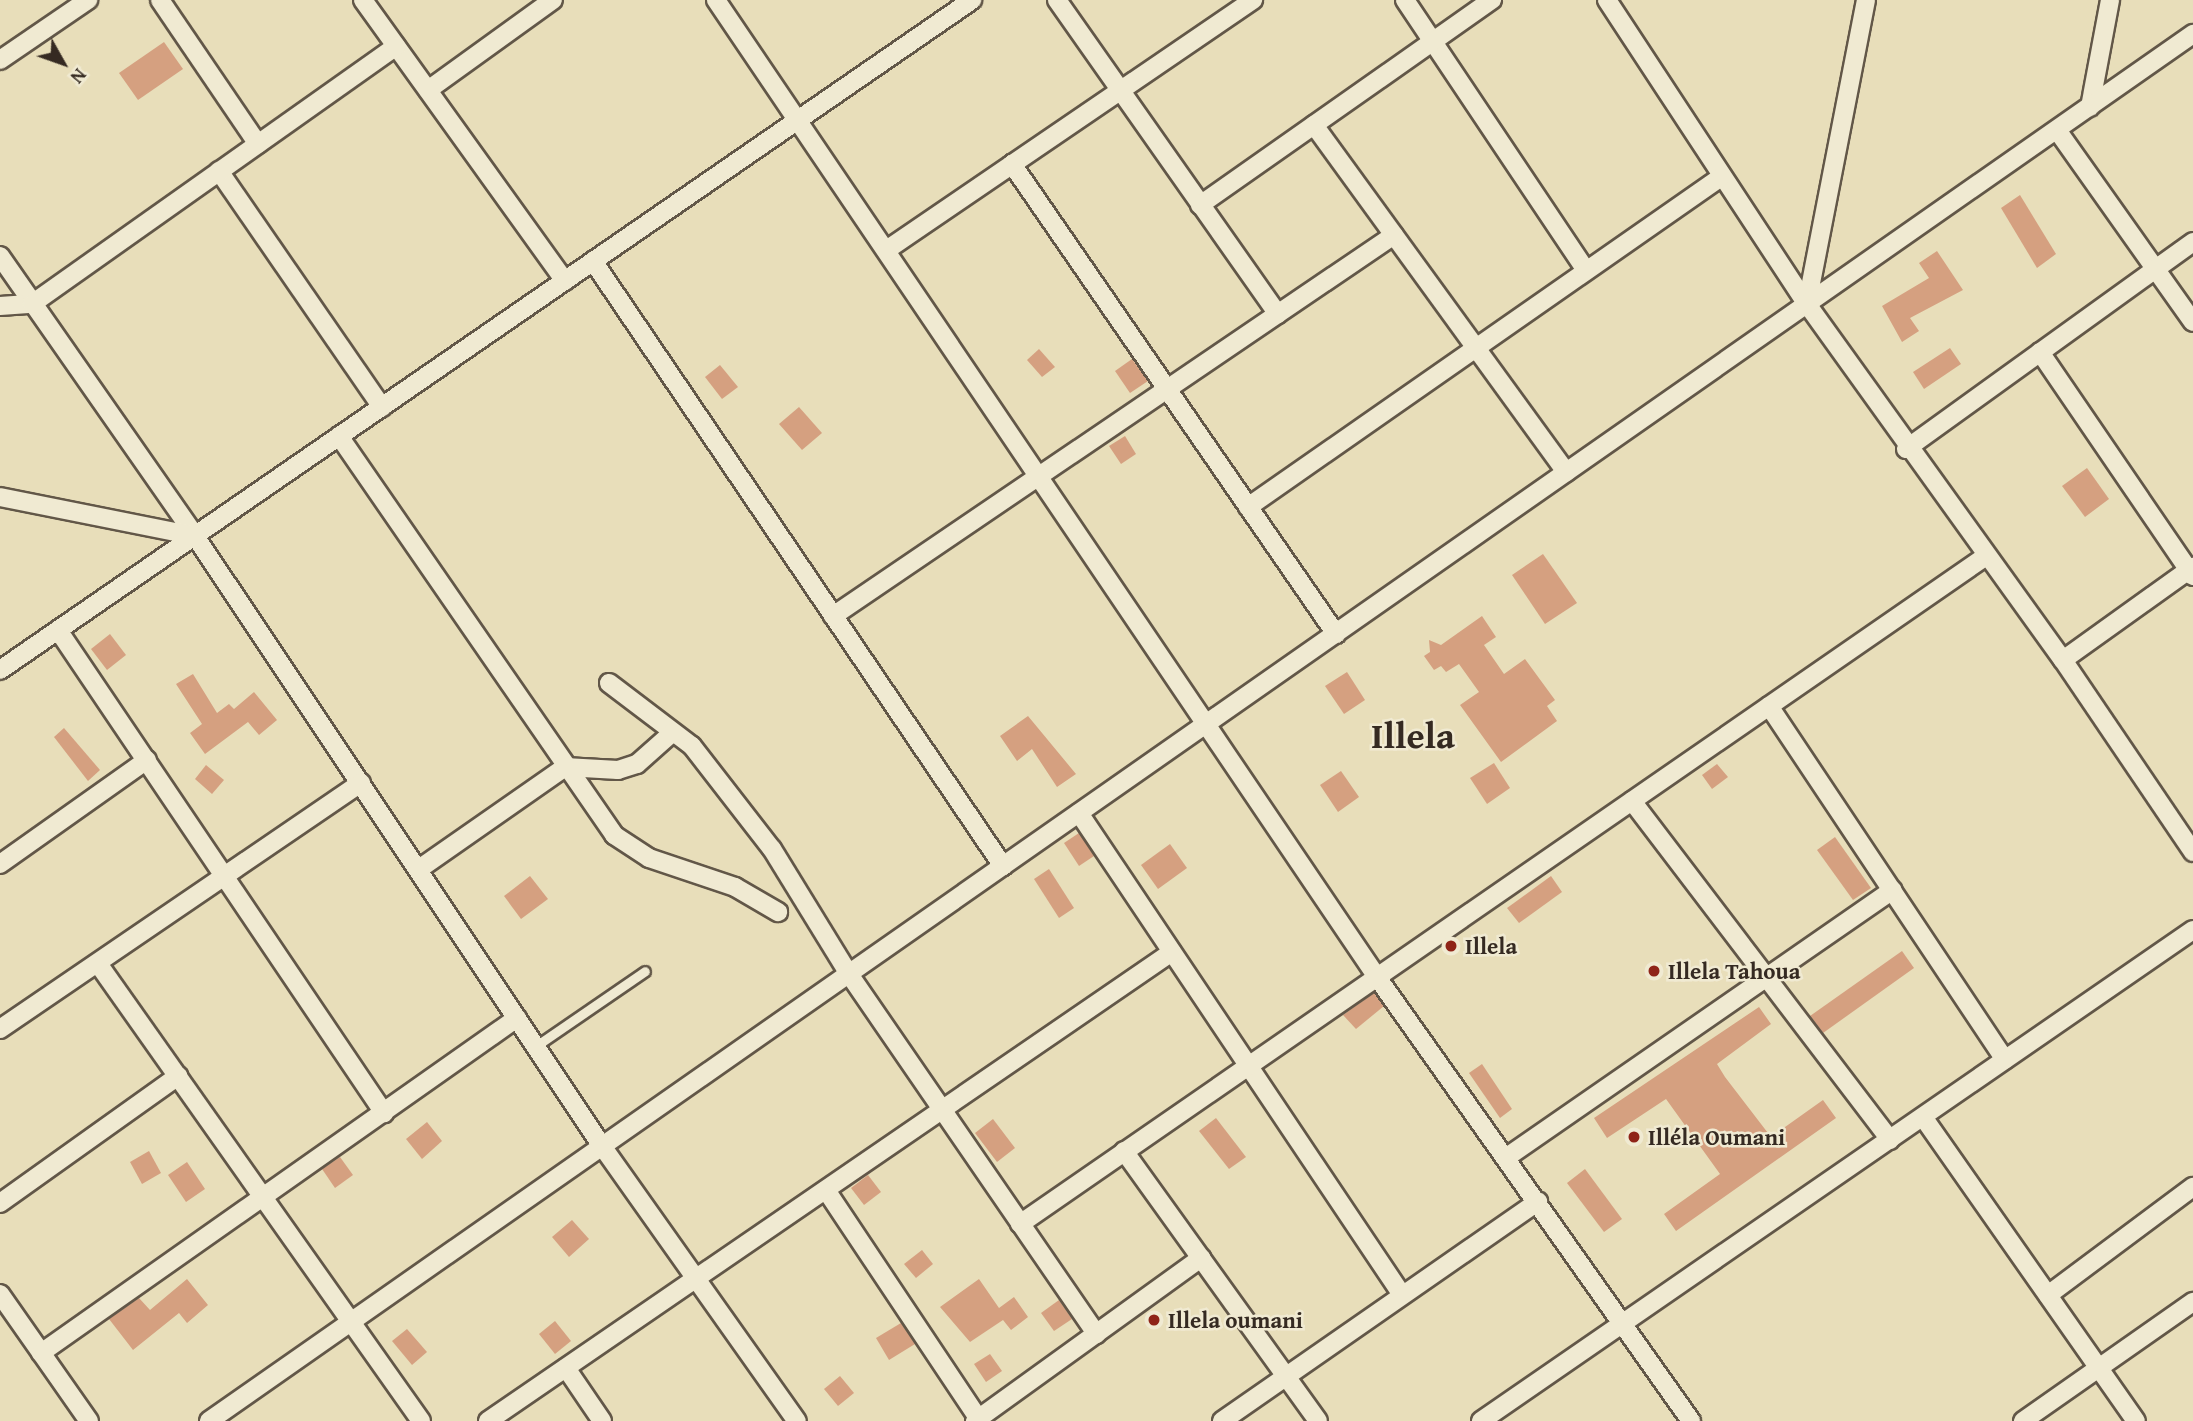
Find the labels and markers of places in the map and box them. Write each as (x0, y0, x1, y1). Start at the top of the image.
place label: Illela (1465, 932, 1517, 960)
marker: Illela (1443, 938, 1459, 954)
place label: Illela Tahoua (1668, 957, 1801, 985)
marker: Illela Tahoua (1646, 963, 1662, 979)
place label: Illéla Oumani (1648, 1123, 1785, 1151)
marker: Illéla Oumani (1626, 1129, 1642, 1145)
place label: Illela oumani (1168, 1306, 1303, 1334)
marker: Illela oumani (1146, 1312, 1162, 1328)

